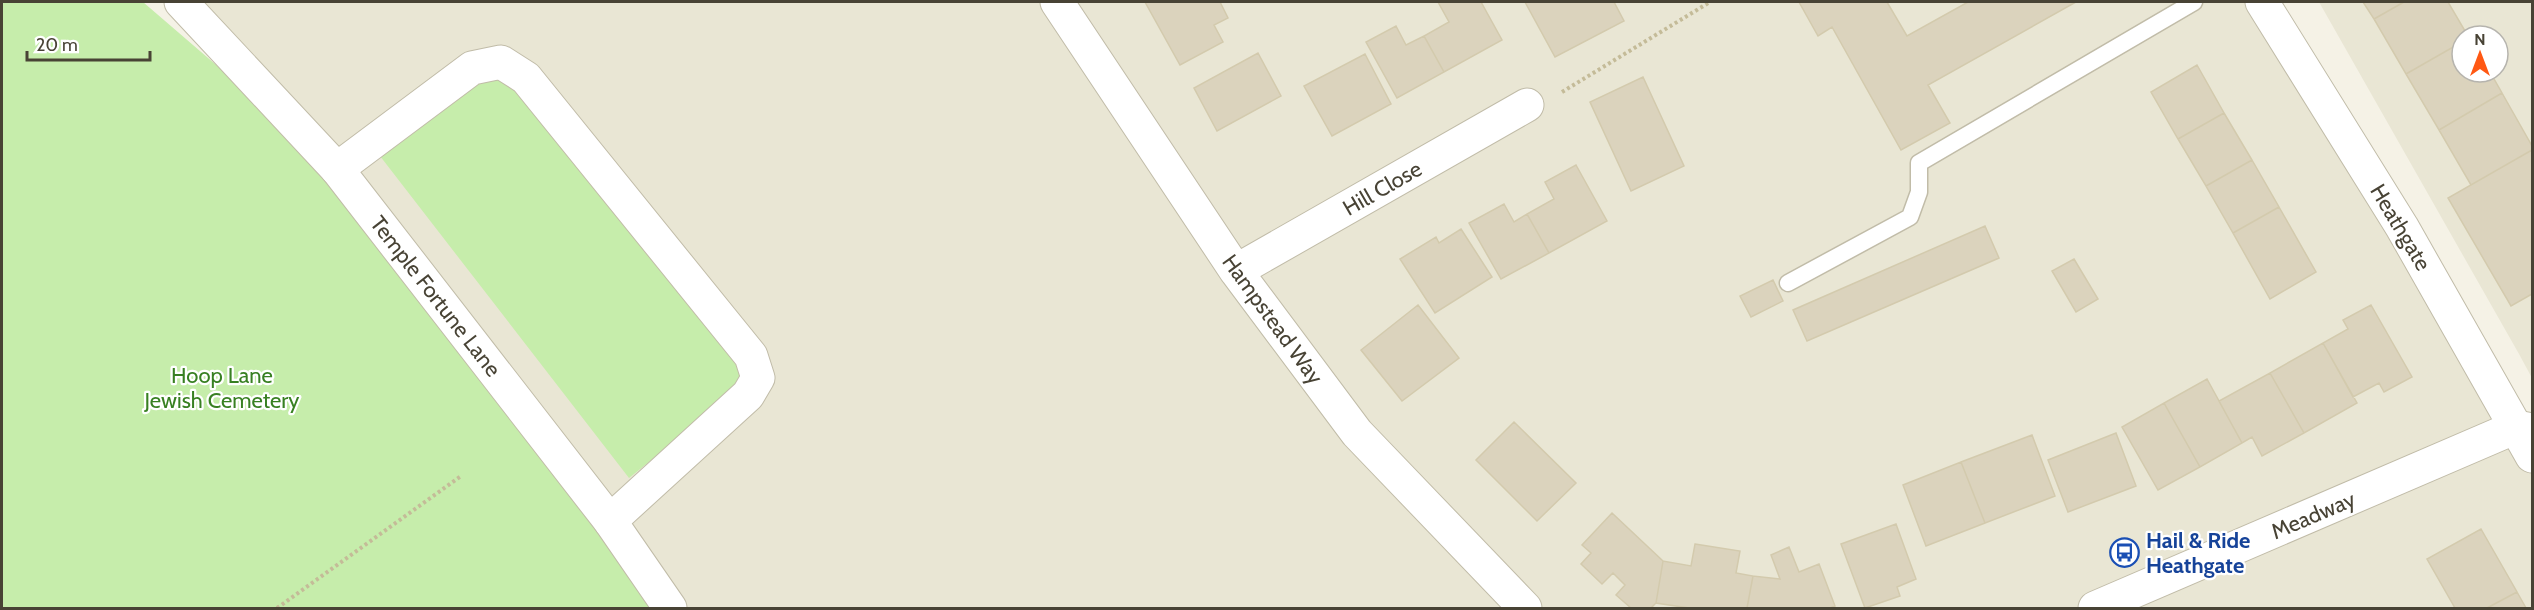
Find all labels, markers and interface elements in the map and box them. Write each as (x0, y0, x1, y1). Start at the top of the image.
scale bar (27, 24, 150, 62)
north arrow (2450, 24, 2510, 84)
text: N (2474, 30, 2486, 49)
text: 20 m (36, 34, 78, 56)
street label: Hill Close (1338, 155, 1426, 222)
street label: Heathgate (2364, 179, 2437, 275)
street label: Temple Fortune Lane (365, 211, 507, 382)
street label: Hampstead Way (1216, 249, 1329, 390)
park label: Hoop Lane Jewish Cemetery (144, 362, 299, 414)
street label: Meadway (2267, 486, 2359, 545)
place label: Hail & Ride Heathgate (2146, 527, 2250, 579)
bus stop icon: Hail & Ride Heathgate (2109, 537, 2141, 569)

